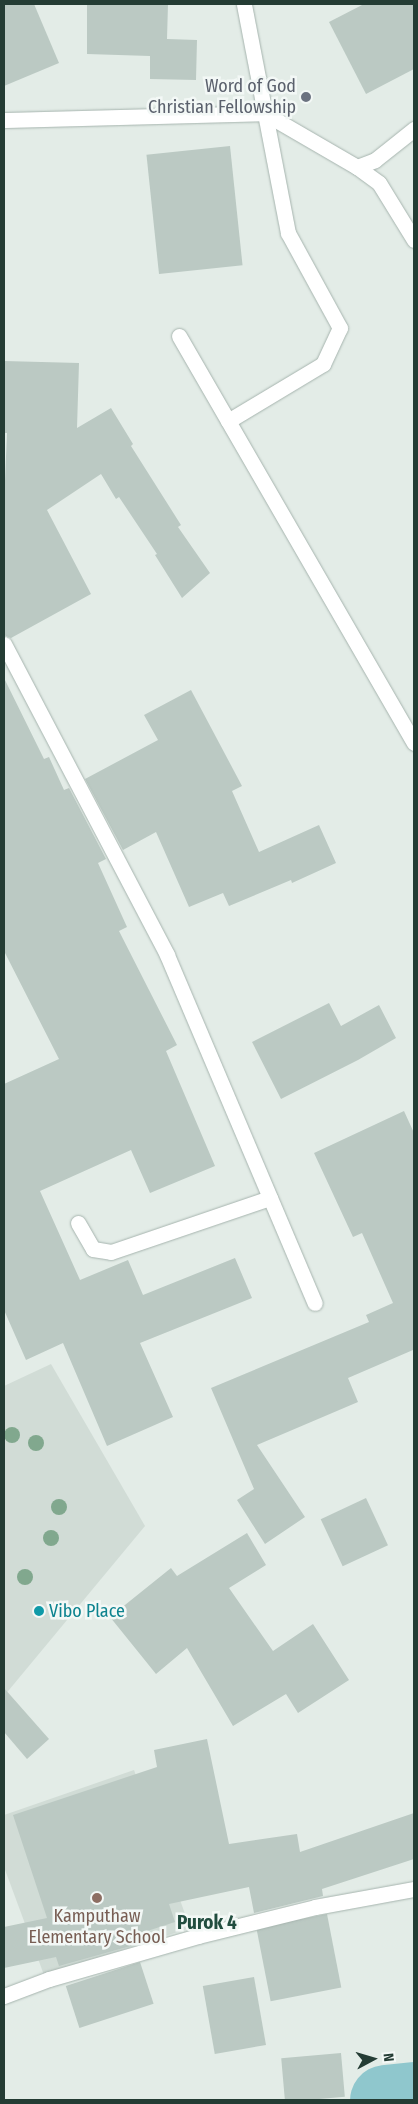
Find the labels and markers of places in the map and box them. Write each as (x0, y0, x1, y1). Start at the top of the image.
place label: Word of God Christian Fellowship (148, 76, 296, 118)
marker: Word of God Christian Fellowship (300, 91, 312, 103)
place label: Vibo Place (49, 1600, 125, 1622)
marker: Vibo Place (33, 1605, 45, 1617)
marker: Kamputhaw Elementary School (91, 1892, 103, 1904)
place label: Kamputhaw Elementary School (28, 1906, 166, 1948)

